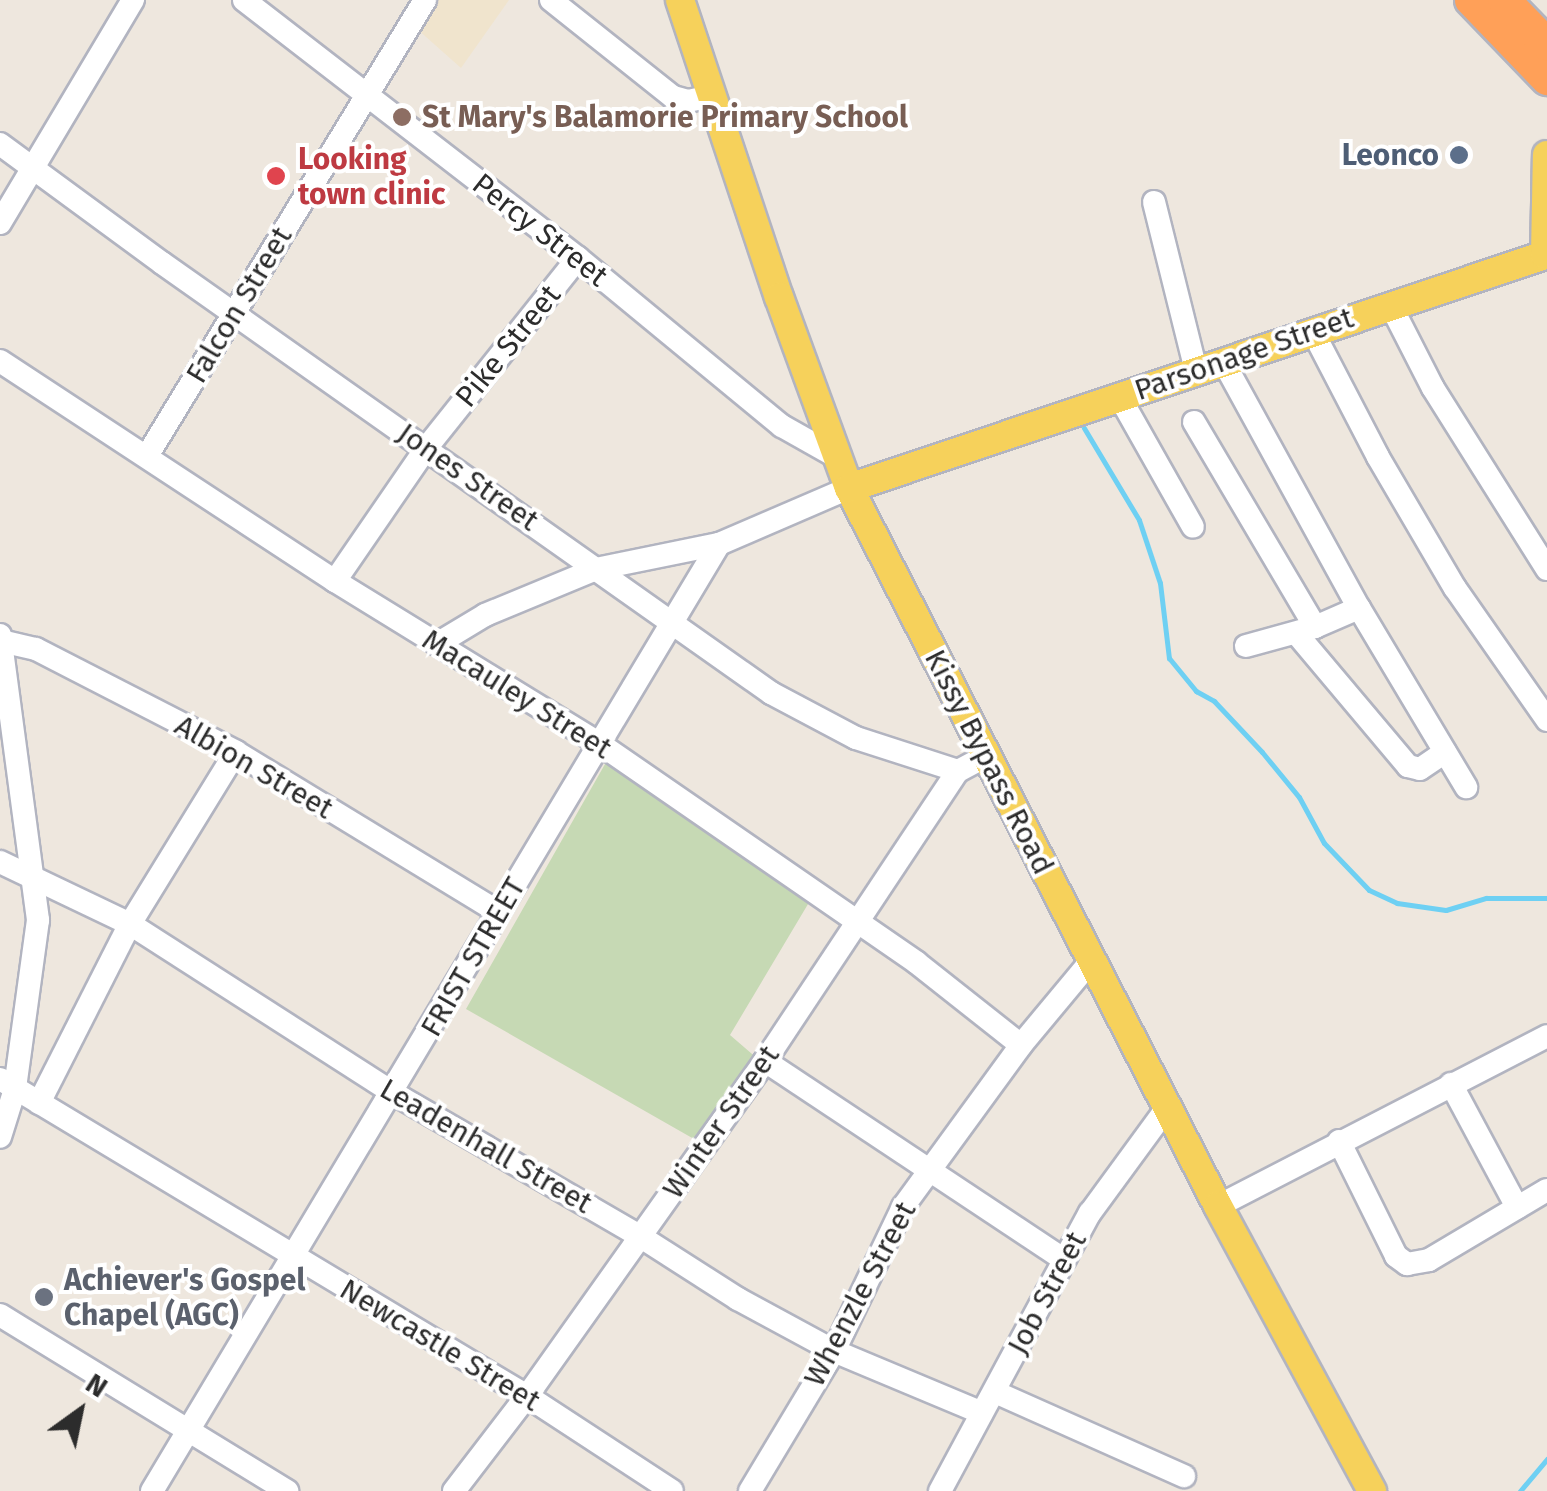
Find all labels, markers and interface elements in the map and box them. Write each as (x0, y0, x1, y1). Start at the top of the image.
place label: St Mary's Balamorie Primary School (422, 99, 908, 135)
marker: St Mary's Balamorie Primary School (391, 106, 413, 128)
place label: Leonco (1342, 137, 1439, 173)
place label: Looking town clinic (298, 141, 445, 212)
marker: Leonco (1448, 144, 1470, 166)
marker: Looking town clinic (263, 163, 289, 189)
street label: Percy Street (465, 166, 615, 294)
street label: Falcon Street (178, 220, 300, 390)
street label: Pike Street (448, 278, 568, 414)
street label: Parsonage Street (1130, 300, 1358, 408)
street label: Jones Street (391, 415, 545, 539)
street label: Macauley Street (416, 621, 618, 767)
street label: Kissy Bypass Road (917, 644, 1061, 880)
street label: Albion Street (168, 707, 340, 827)
street label: FRIST STREET (413, 871, 533, 1043)
street label: Winter Street (655, 1039, 787, 1205)
street label: Leadenhall Street (374, 1071, 598, 1221)
street label: Whenzle Street (796, 1196, 924, 1392)
street label: Job Street (1000, 1225, 1094, 1361)
place label: Achiever's Gospel Chapel (AGC) (64, 1262, 305, 1332)
street label: Newcastle Street (333, 1271, 547, 1419)
marker: Achiever's Gospel Chapel (AGC) (33, 1286, 55, 1308)
north arrow (30, 1361, 130, 1461)
text: N (80, 1367, 113, 1404)

